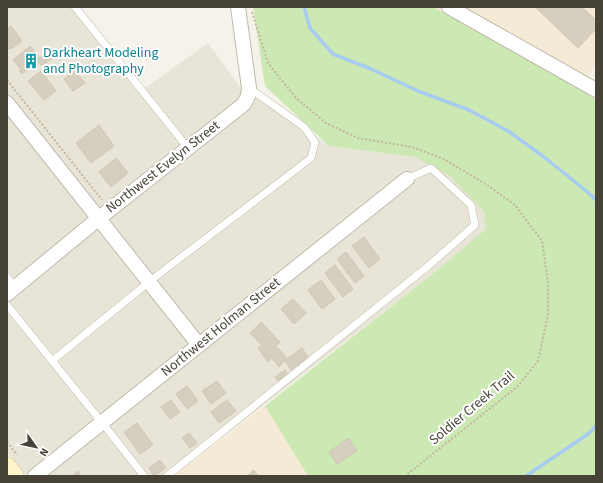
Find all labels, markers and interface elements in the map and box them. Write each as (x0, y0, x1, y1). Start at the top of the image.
place label: Darkheart Modeling and Photography (43, 43, 158, 79)
building icon: Darkheart Modeling and Photography (22, 52, 40, 70)
street label: Northwest Evelyn Street (102, 116, 225, 218)
street label: Northwest Holman Street (157, 272, 285, 381)
street label: Soldier Creek Trail (425, 366, 519, 450)
north arrow (16, 427, 56, 467)
text: N (36, 445, 52, 459)

